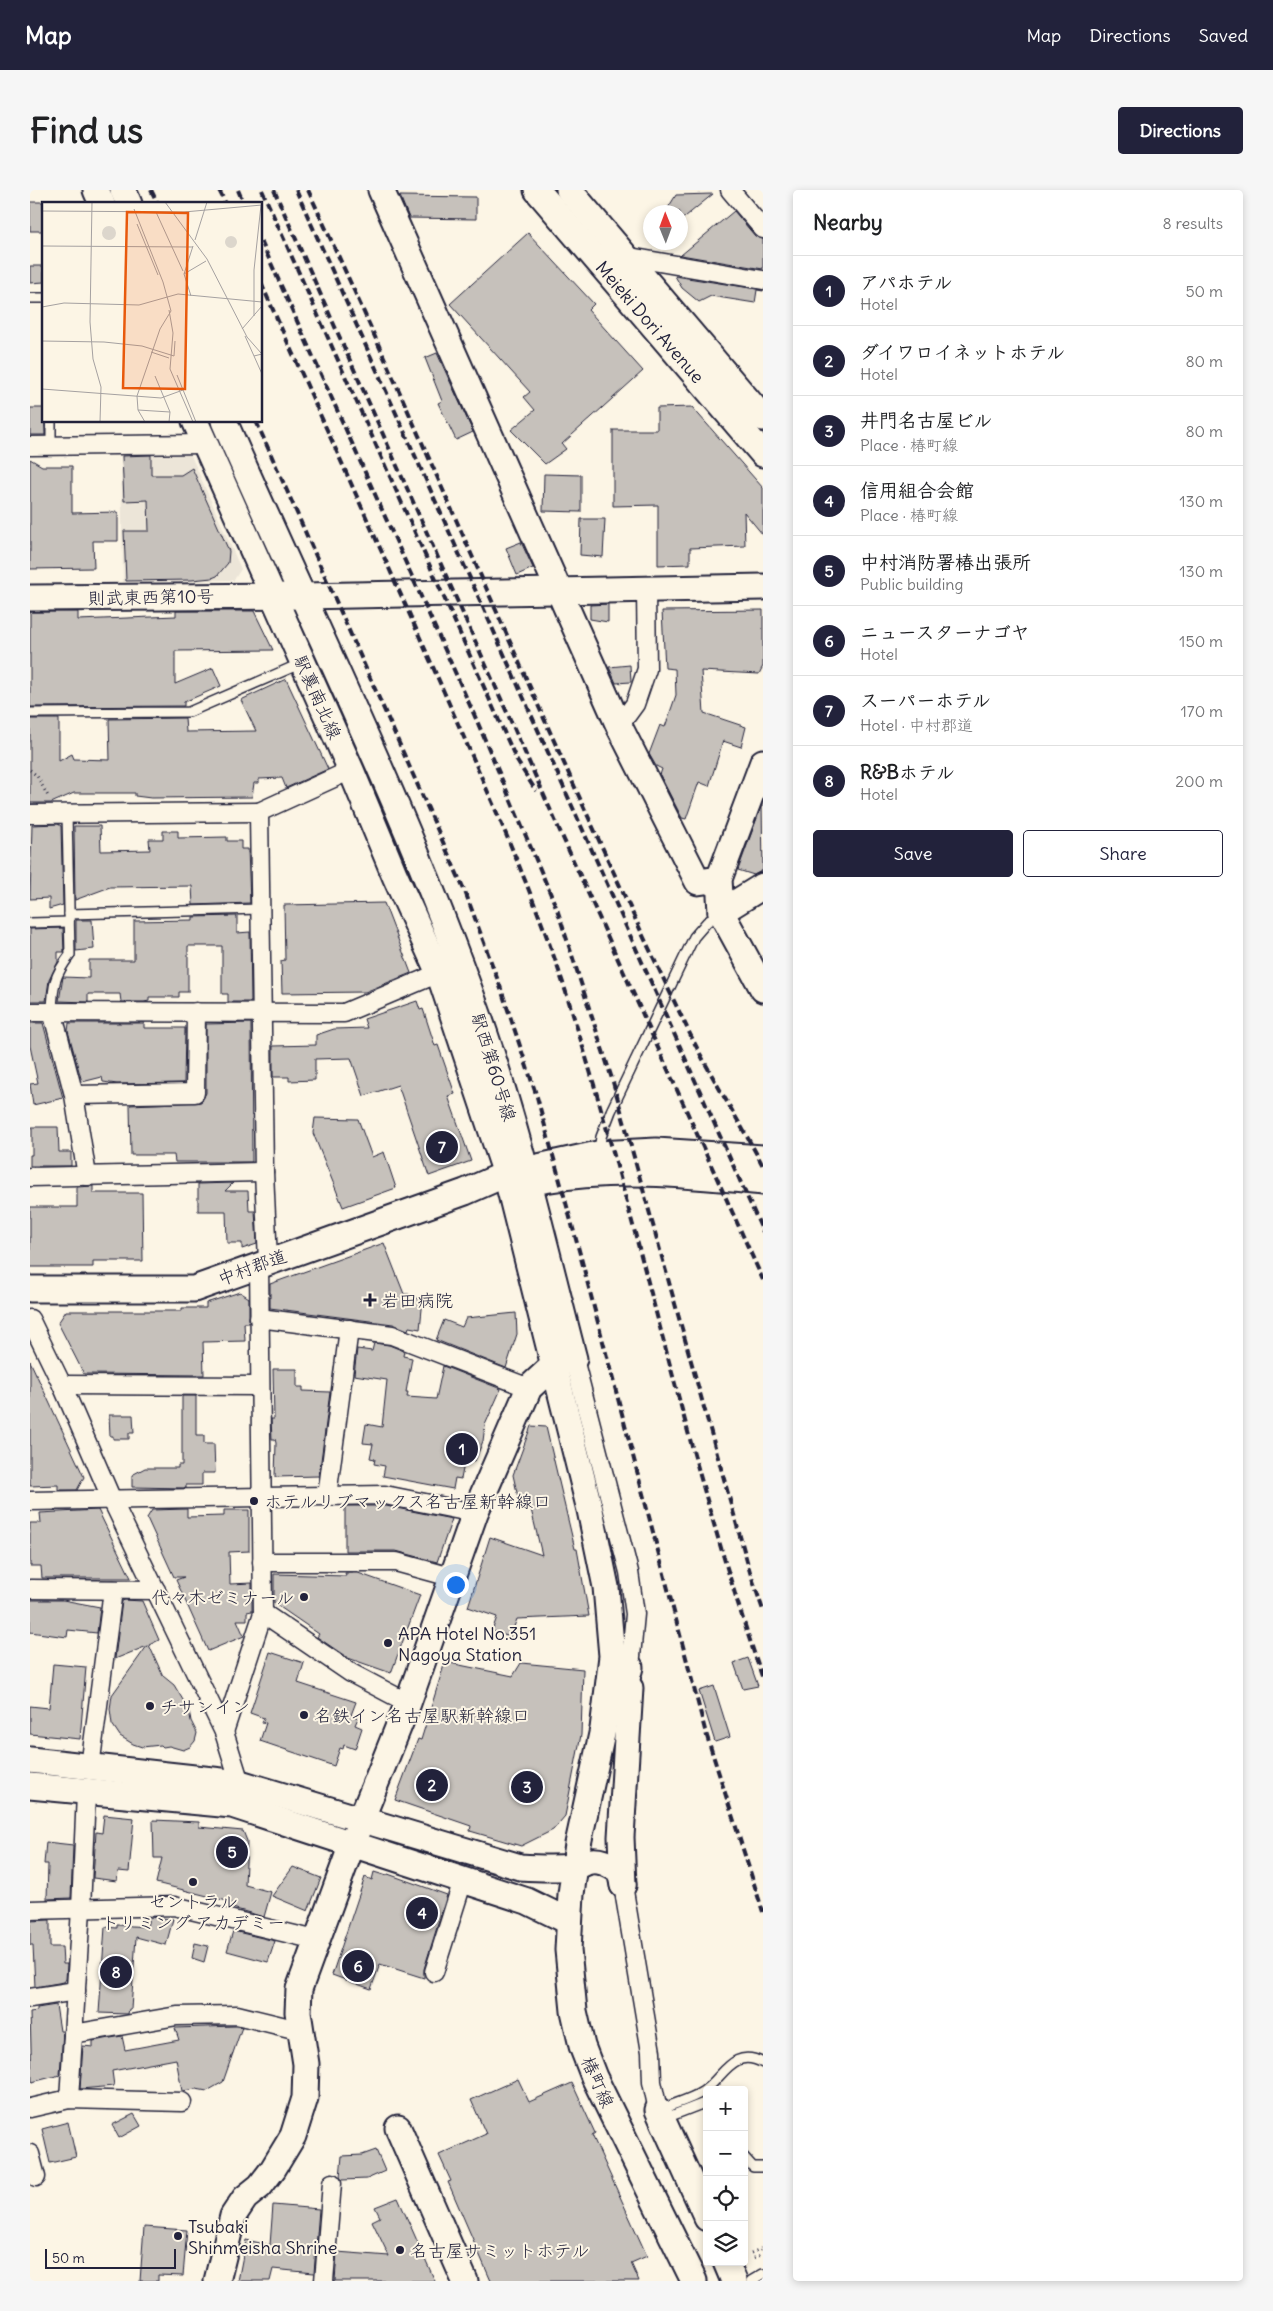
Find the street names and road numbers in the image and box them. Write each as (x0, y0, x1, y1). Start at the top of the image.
street label: Meieki Dori Avenue (591, 256, 709, 388)
street label: 則武東西第10号 (87, 584, 215, 610)
street label: 駅裏南北線 (289, 651, 347, 743)
street label: 駅西第60号線 (467, 1010, 521, 1124)
street label: 中村郡道 (214, 1244, 290, 1290)
street label: 椿町線 (577, 2053, 619, 2111)

